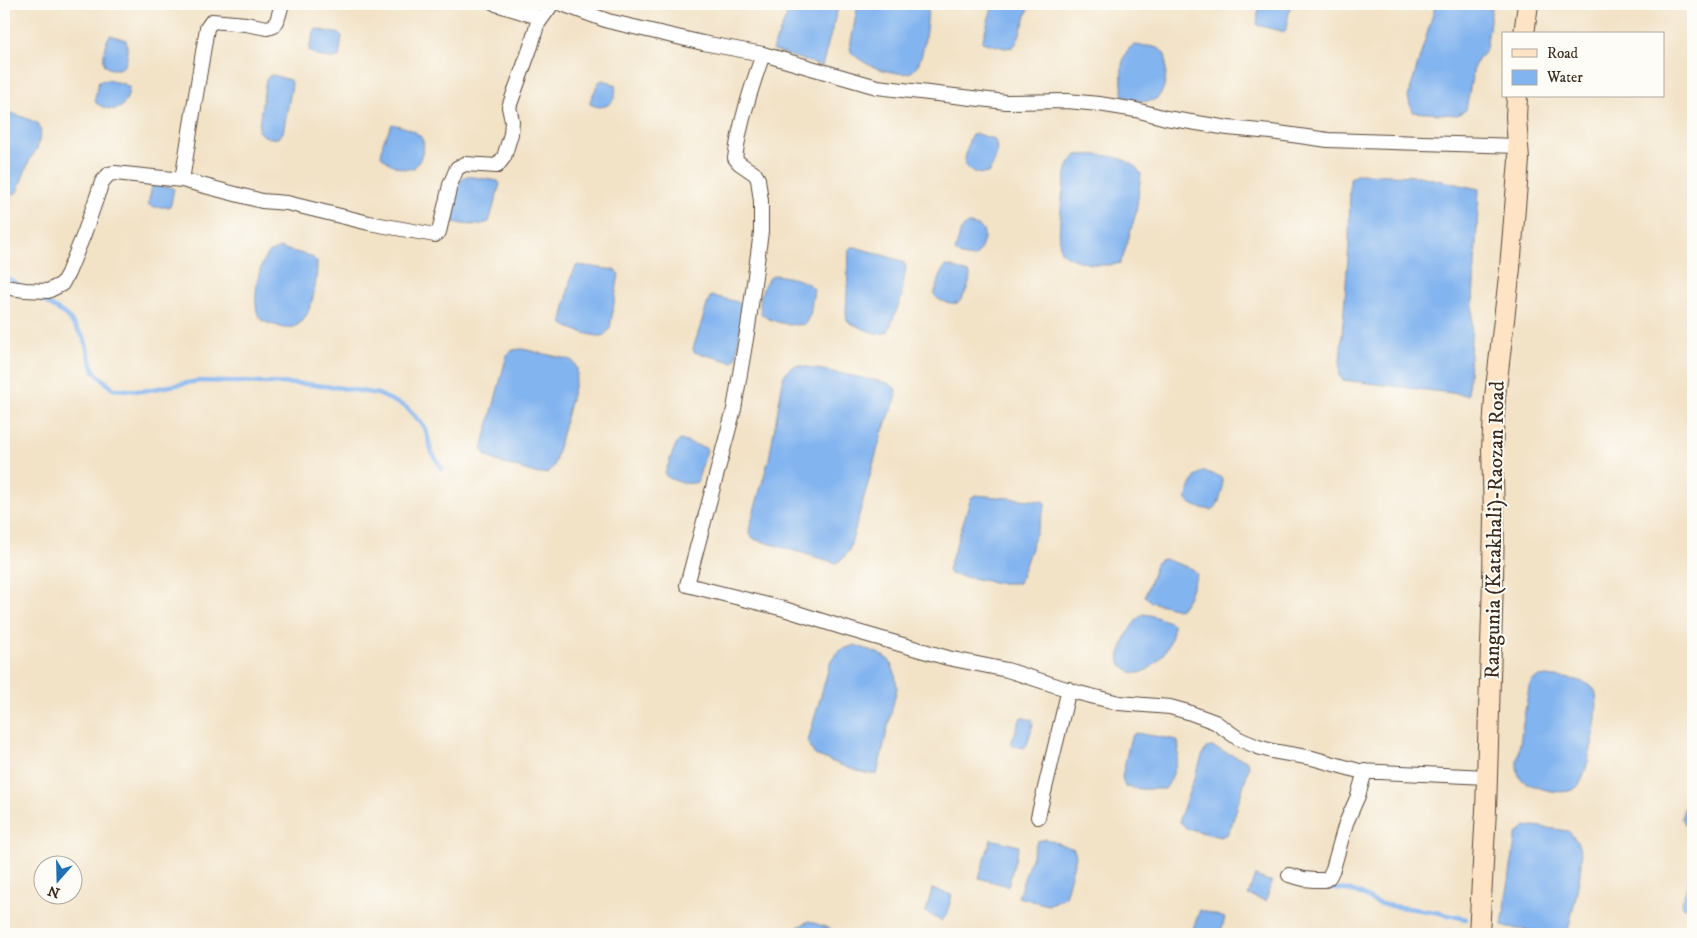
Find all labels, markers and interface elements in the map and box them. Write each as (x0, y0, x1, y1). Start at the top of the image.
legend (1502, 32, 1664, 98)
text: Road (1547, 44, 1579, 63)
text: Water (1546, 68, 1583, 87)
street label: Rangunia (Katakhali)-Raozan Road (1479, 380, 1511, 679)
north arrow (32, 856, 82, 906)
text: N (45, 881, 62, 902)

